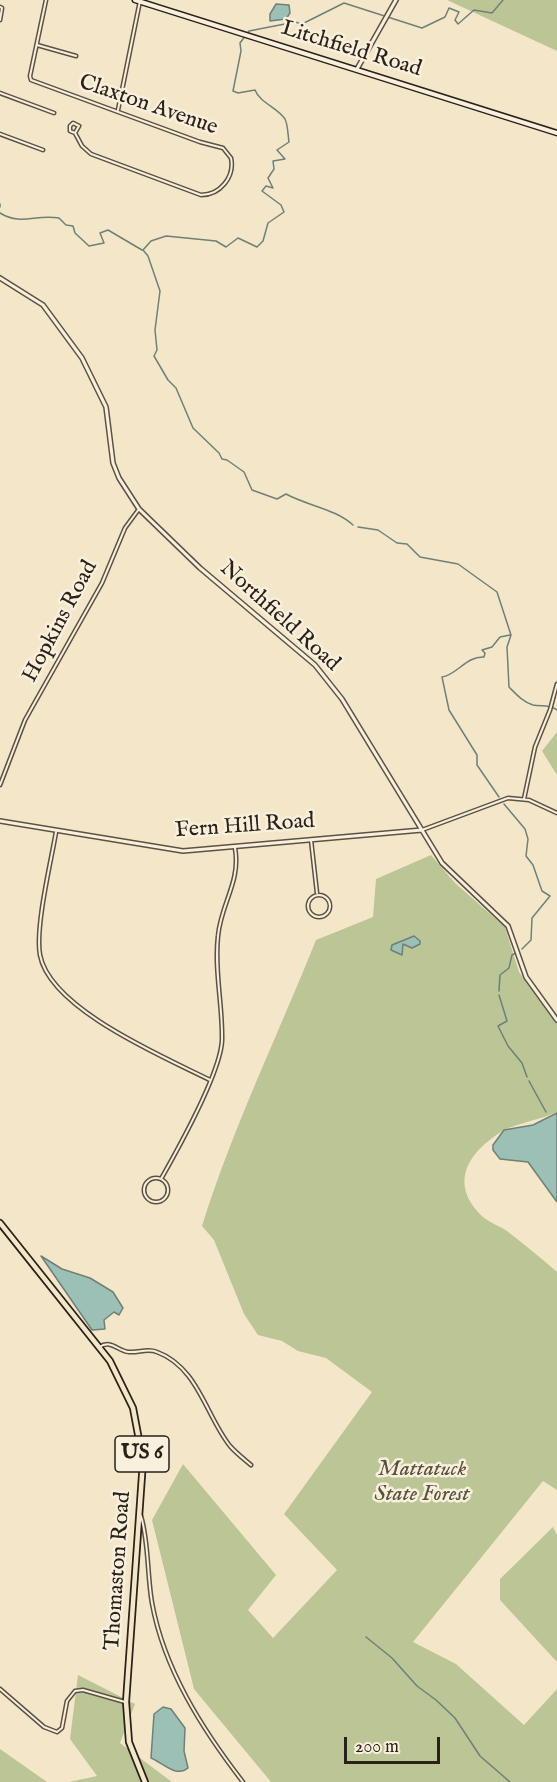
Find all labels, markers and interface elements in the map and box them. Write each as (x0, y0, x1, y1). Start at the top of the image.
street label: Litchfield Road (278, 16, 424, 84)
street label: Claxton Avenue (75, 70, 221, 142)
street label: Northfield Road (213, 556, 345, 678)
street label: Hopkins Road (18, 557, 104, 687)
street label: Fern Hill Road (174, 809, 316, 845)
road number: US 6 (115, 1436, 169, 1472)
park label: Mattatuck State Forest (374, 1457, 470, 1508)
street label: Thomaston Road (100, 1491, 138, 1651)
scale bar (347, 1725, 443, 1763)
text: 200 m (355, 1736, 399, 1759)

